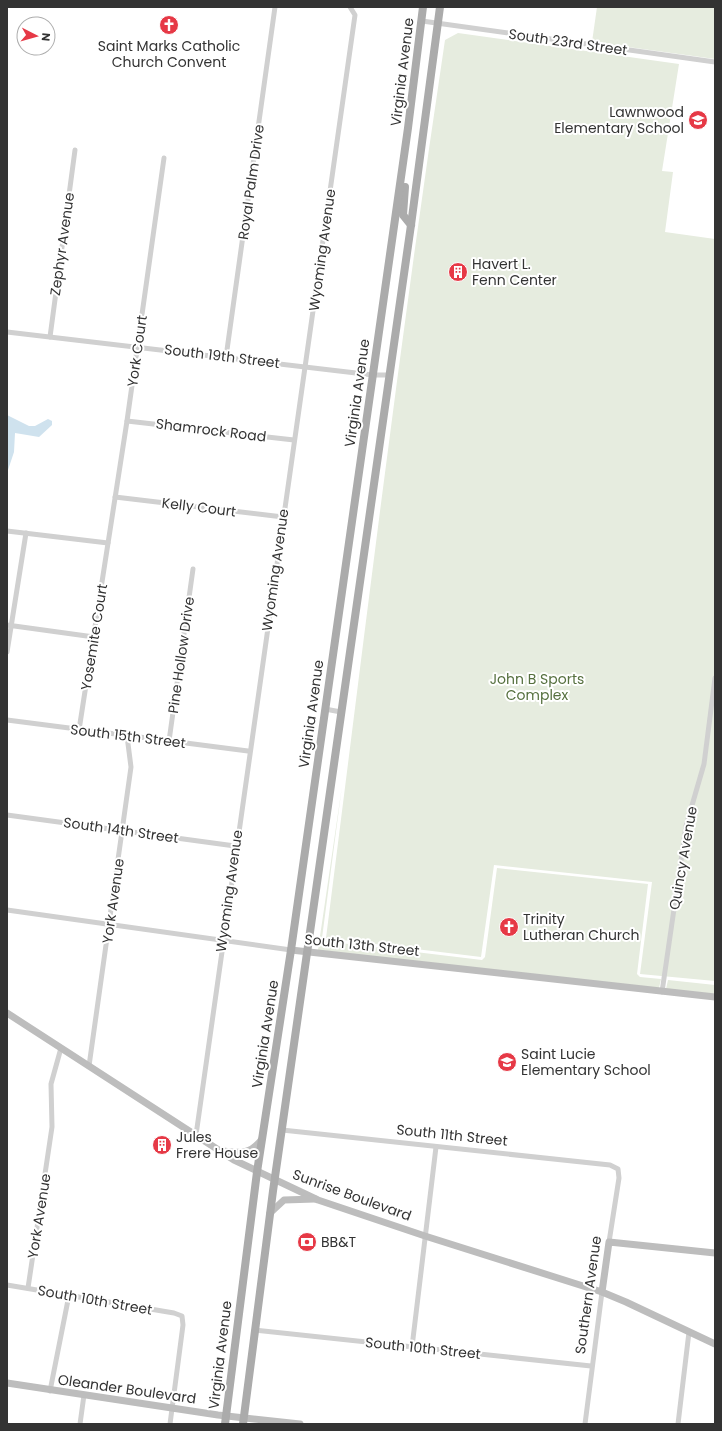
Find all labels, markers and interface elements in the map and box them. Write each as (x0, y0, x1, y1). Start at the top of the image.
church icon: Saint Marks Catholic Church Convent (158, 14, 180, 36)
north arrow (16, 16, 56, 56)
street label: Virginia Avenue (385, 16, 419, 127)
street label: South 23rd Street (507, 24, 629, 60)
text: N (38, 32, 54, 42)
place label: Saint Marks Catholic Church Convent (98, 36, 240, 72)
place label: Lawnwood Elementary School (554, 102, 684, 138)
school or university icon: Lawnwood Elementary School (687, 109, 709, 131)
street label: Royal Palm Drive (233, 123, 269, 241)
street label: Wyoming Avenue (304, 187, 341, 312)
street label: Zephyr Avenue (45, 191, 79, 297)
place label: Havert L. Fenn Center (472, 254, 557, 290)
building icon: Havert L. Fenn Center (447, 261, 469, 283)
street label: York Court (122, 314, 152, 388)
street label: Virginia Avenue (339, 337, 375, 448)
street label: South 19th Street (163, 339, 281, 373)
street label: Shamrock Road (155, 413, 267, 447)
street label: Kelly Court (161, 493, 237, 521)
street label: Wyoming Avenue (257, 507, 294, 632)
street label: Yosemite Court (76, 582, 112, 692)
street label: Pine Hollow Drive (163, 595, 199, 715)
street label: Virginia Avenue (293, 658, 329, 769)
park label: John B Sports Complex (490, 669, 584, 705)
street label: South 15th Street (69, 719, 187, 753)
street label: Quincy Avenue (664, 804, 702, 911)
street label: South 14th Street (62, 812, 180, 848)
street label: Wyoming Avenue (211, 828, 248, 953)
street label: York Avenue (97, 857, 129, 945)
place label: Trinity Lutheran Church (523, 909, 640, 945)
church icon: Trinity Lutheran Church (498, 916, 520, 938)
street label: South 13th Street (304, 929, 420, 961)
street label: Virginia Avenue (247, 978, 283, 1090)
place label: Saint Lucie Elementary School (521, 1044, 651, 1080)
school or university icon: Saint Lucie Elementary School (496, 1051, 518, 1073)
street label: South 11th Street (395, 1119, 509, 1151)
place label: Jules Frere House (176, 1127, 259, 1163)
building icon: Jules Frere House (151, 1134, 173, 1156)
street label: Sunrise Boulevard (290, 1164, 414, 1226)
street label: York Avenue (22, 1172, 56, 1260)
bank icon: BB&T (296, 1231, 318, 1253)
place label: BB&T (321, 1232, 357, 1252)
street label: Southern Avenue (570, 1234, 606, 1355)
street label: South 10th Street (36, 1280, 154, 1320)
street label: Virginia Avenue (203, 1299, 237, 1410)
street label: South 10th Street (364, 1332, 482, 1364)
street label: Oleander Boulevard (57, 1369, 197, 1409)

